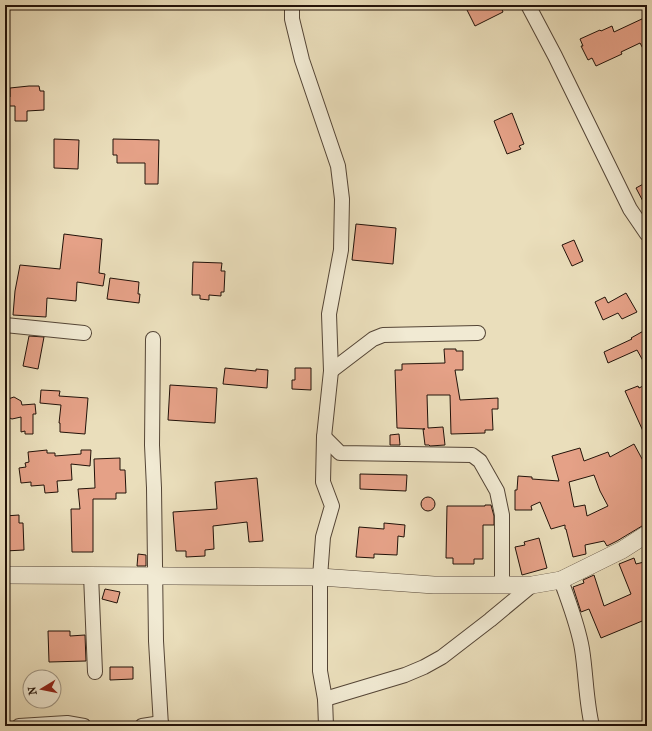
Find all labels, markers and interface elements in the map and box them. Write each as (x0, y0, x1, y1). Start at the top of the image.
north arrow (22, 669, 62, 709)
text: N (25, 685, 40, 696)

